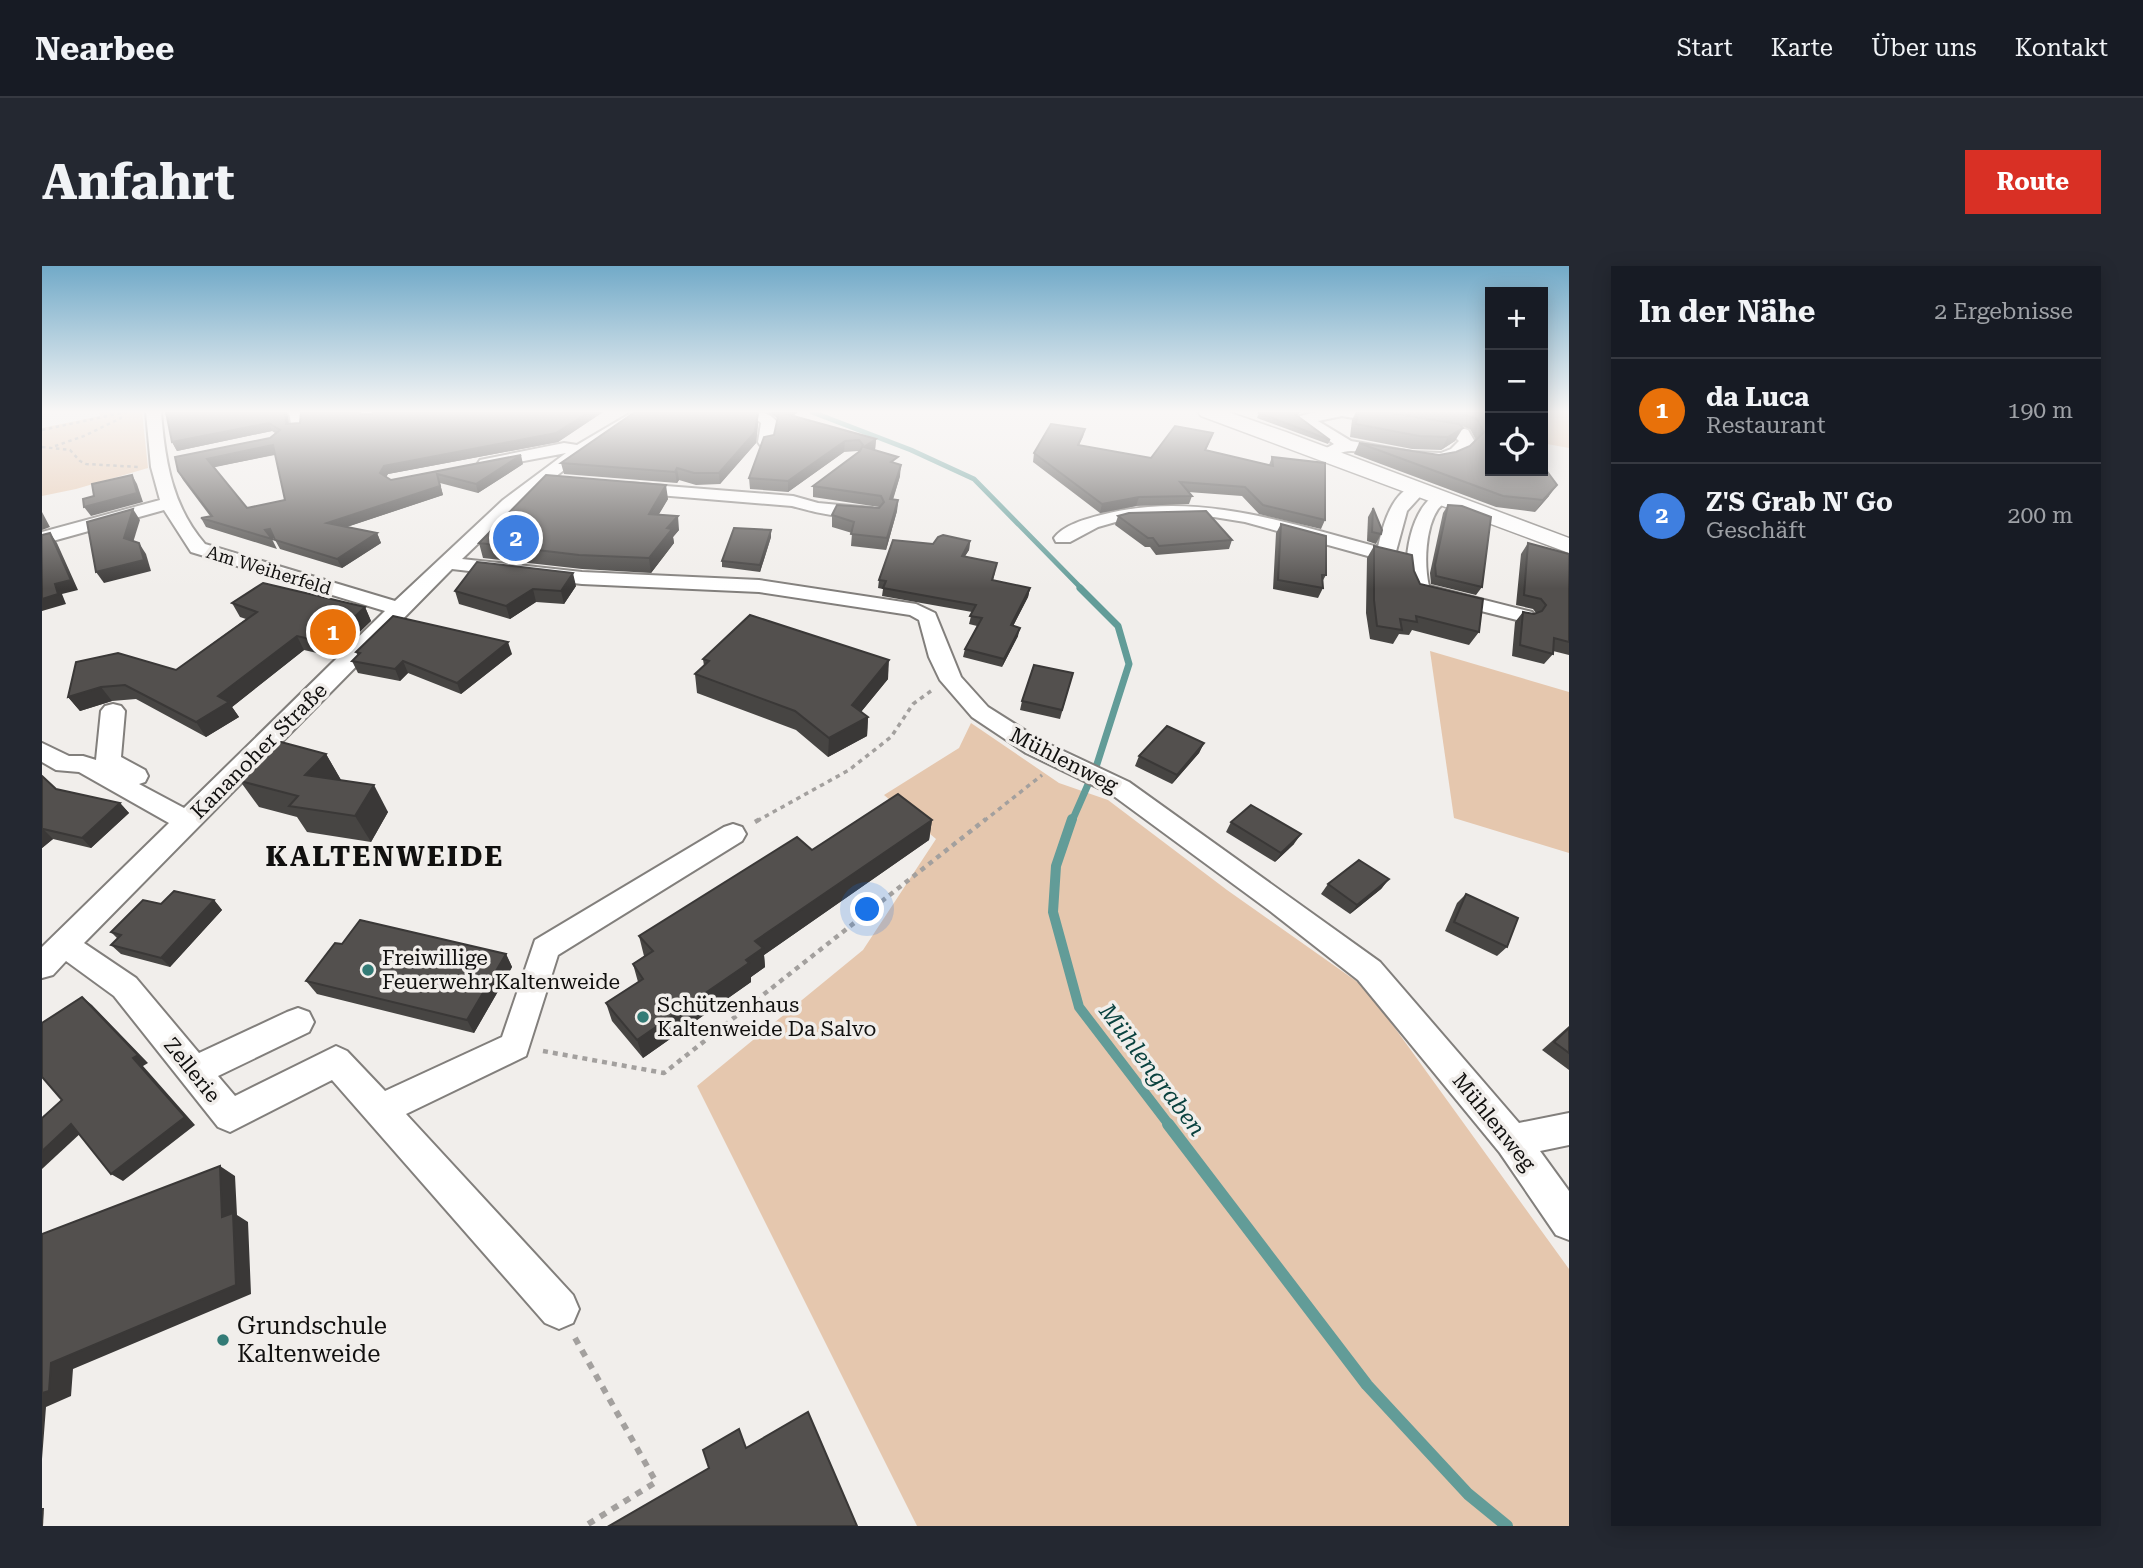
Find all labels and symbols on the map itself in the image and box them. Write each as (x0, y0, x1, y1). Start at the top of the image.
pin: 2 (493, 512, 539, 564)
street label: Am Weiherfeld (204, 541, 334, 599)
pin: 1 (310, 606, 356, 658)
street label: Kananoher Straße (186, 678, 332, 824)
street label: Mühlenweg (1006, 723, 1122, 797)
district label: KALTENWEIDE (265, 840, 505, 873)
your location (850, 892, 884, 926)
place label: Freiwillige Feuerwehr Kaltenweide (382, 946, 620, 994)
marker: Freiwillige Feuerwehr Kaltenweide (360, 962, 376, 978)
place label: Schützenhaus Kaltenweide Da Salvo (657, 993, 876, 1041)
water label: Mühlengraben (1093, 998, 1210, 1141)
marker: Schützenhaus Kaltenweide Da Salvo (635, 1009, 651, 1025)
street label: Zellerie (159, 1033, 225, 1107)
street label: Mühlenweg (1448, 1069, 1540, 1175)
place label: Grundschule Kaltenweide (237, 1312, 387, 1368)
marker: Grundschule Kaltenweide (215, 1332, 231, 1348)

